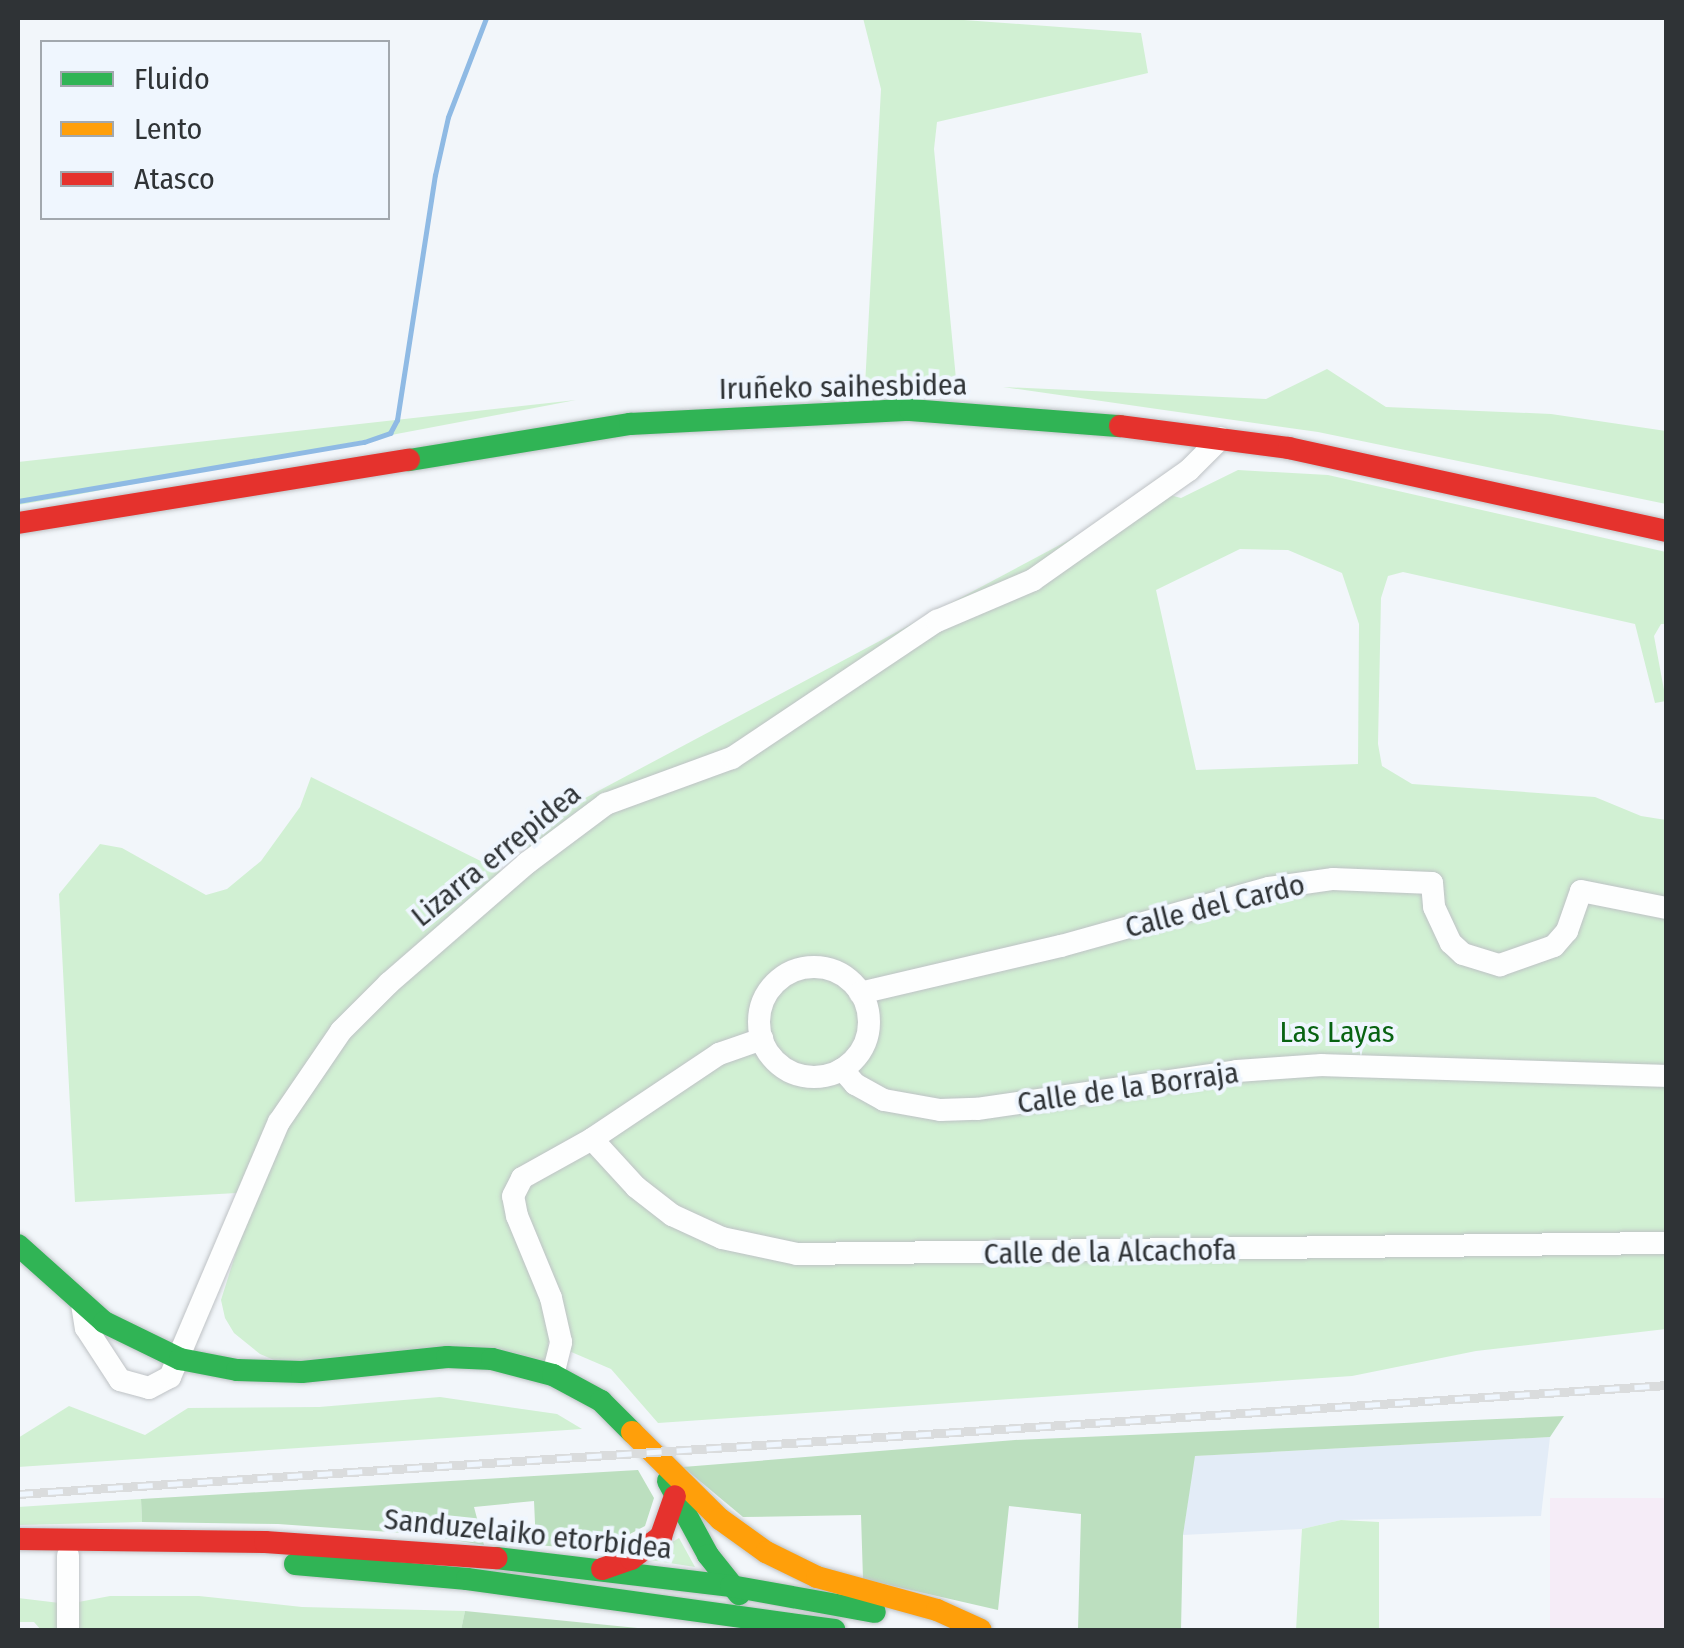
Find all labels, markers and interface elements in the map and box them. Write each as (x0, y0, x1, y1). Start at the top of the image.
legend (40, 40, 390, 220)
text: Fluido (134, 61, 210, 97)
text: Lento (134, 111, 202, 147)
text: Atasco (134, 161, 215, 197)
street label: Iruñeko saihesbidea (719, 367, 967, 407)
street label: Lizarra errepidea (404, 776, 588, 934)
street label: Calle del Cardo (1121, 866, 1309, 946)
park label: Las Layas (1279, 1014, 1395, 1050)
street label: Calle de la Borraja (1015, 1055, 1241, 1121)
street label: Calle de la Alcachofa (983, 1232, 1237, 1272)
street label: Sanduzelaiko etorbidea (382, 1501, 674, 1567)

